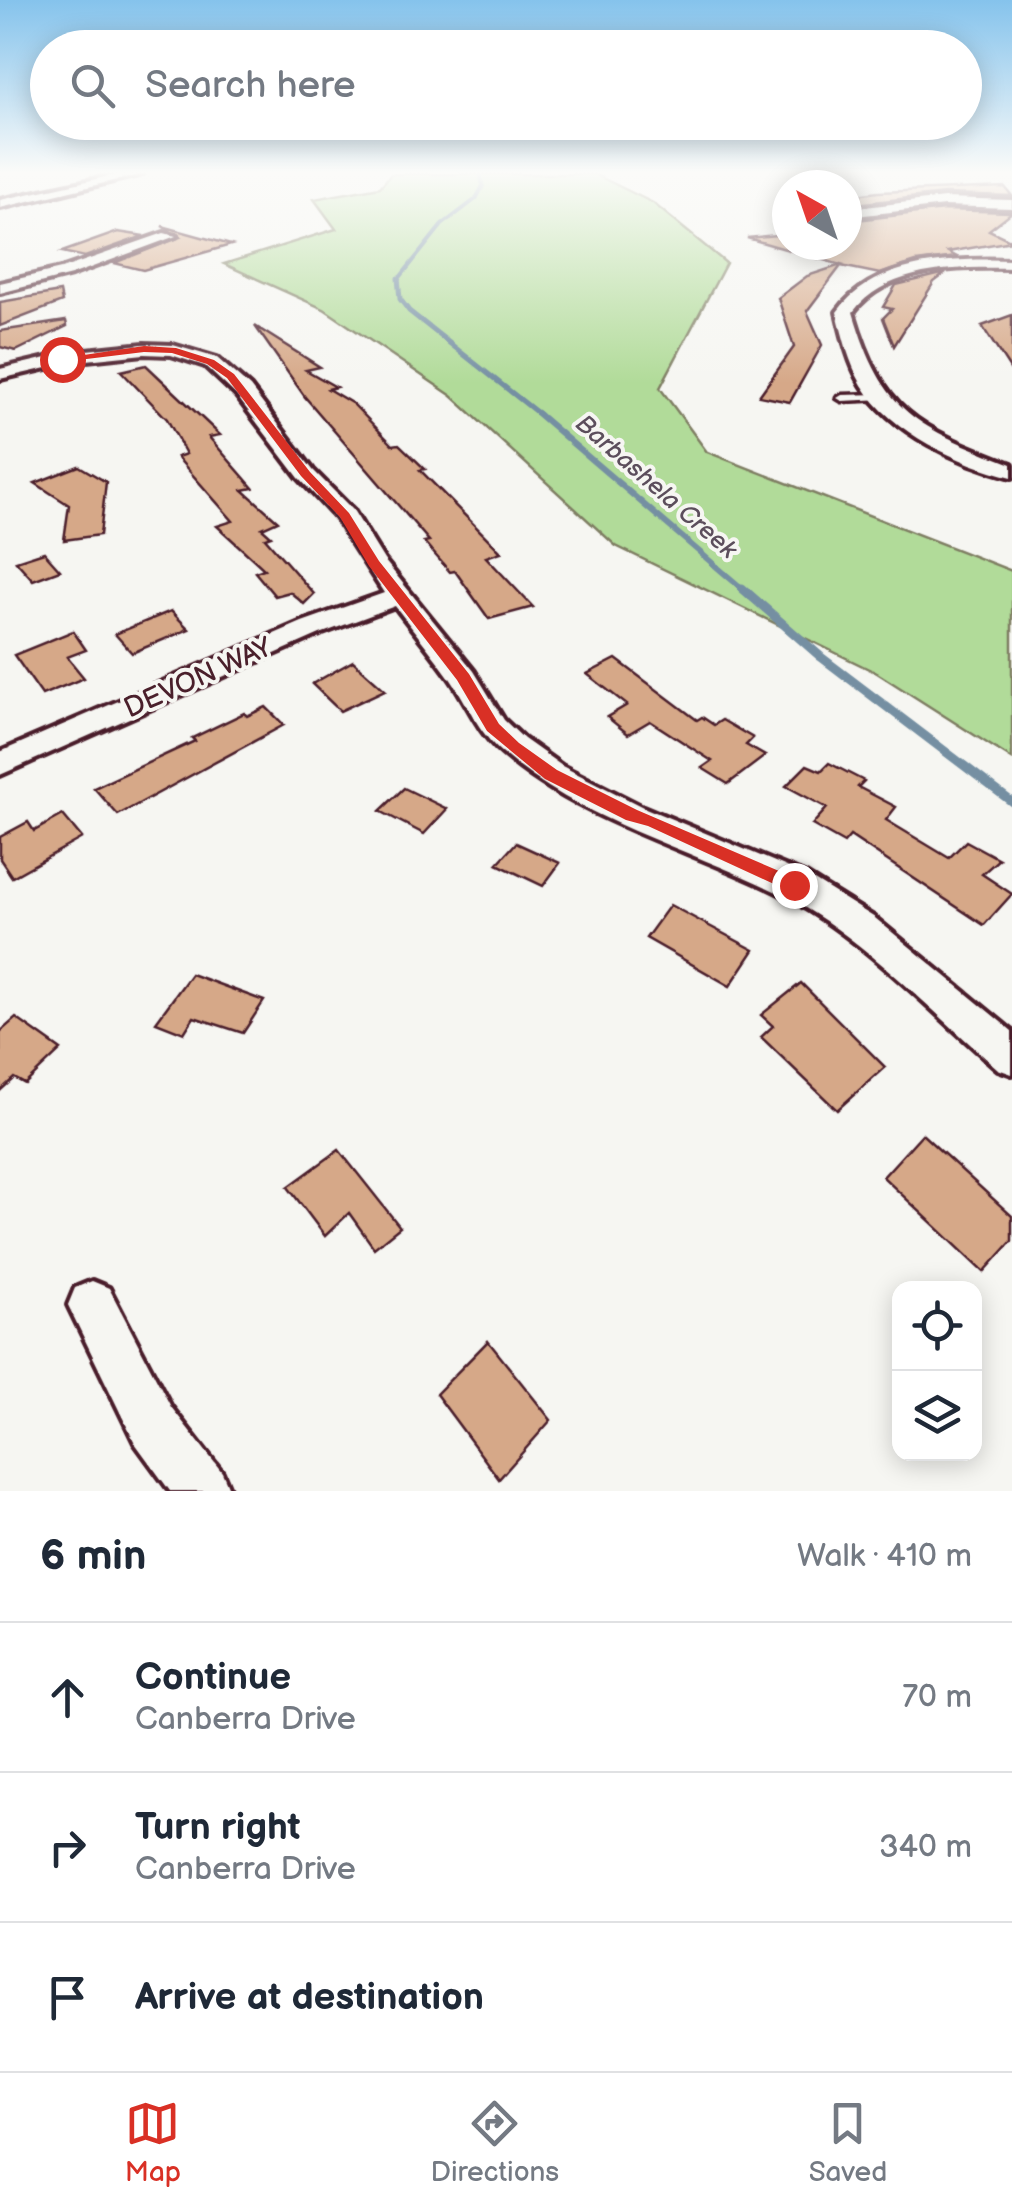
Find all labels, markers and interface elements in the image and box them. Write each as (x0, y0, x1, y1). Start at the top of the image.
search box (30, 30, 982, 140)
icon: search (65, 58, 120, 113)
text: Search here (145, 63, 356, 108)
north arrow (772, 170, 862, 260)
route start (40, 337, 86, 383)
water label: Barbashela Creek (569, 409, 744, 566)
street label: DEVON WAY (119, 630, 278, 725)
route end (772, 863, 818, 909)
map controls (892, 1281, 982, 1461)
button: locate (892, 1281, 982, 1371)
button: layers (892, 1371, 982, 1461)
text: 6 min (40, 1531, 146, 1582)
text: Walk · 410 m (797, 1537, 972, 1576)
text: Continue (135, 1655, 291, 1700)
icon: ahead (40, 1670, 95, 1725)
text: 70 m (902, 1678, 972, 1717)
text: Canberra Drive (135, 1700, 356, 1739)
text: Turn right (135, 1805, 300, 1850)
icon: right (40, 1820, 95, 1875)
text: 340 m (879, 1828, 972, 1867)
text: Canberra Drive (135, 1850, 356, 1889)
icon: arrive (40, 1970, 95, 2025)
text: Arrive at destination (135, 1975, 484, 2020)
tab: Map (125, 2096, 181, 2189)
tab: Directions (430, 2096, 559, 2189)
tab: Saved (809, 2096, 887, 2189)

